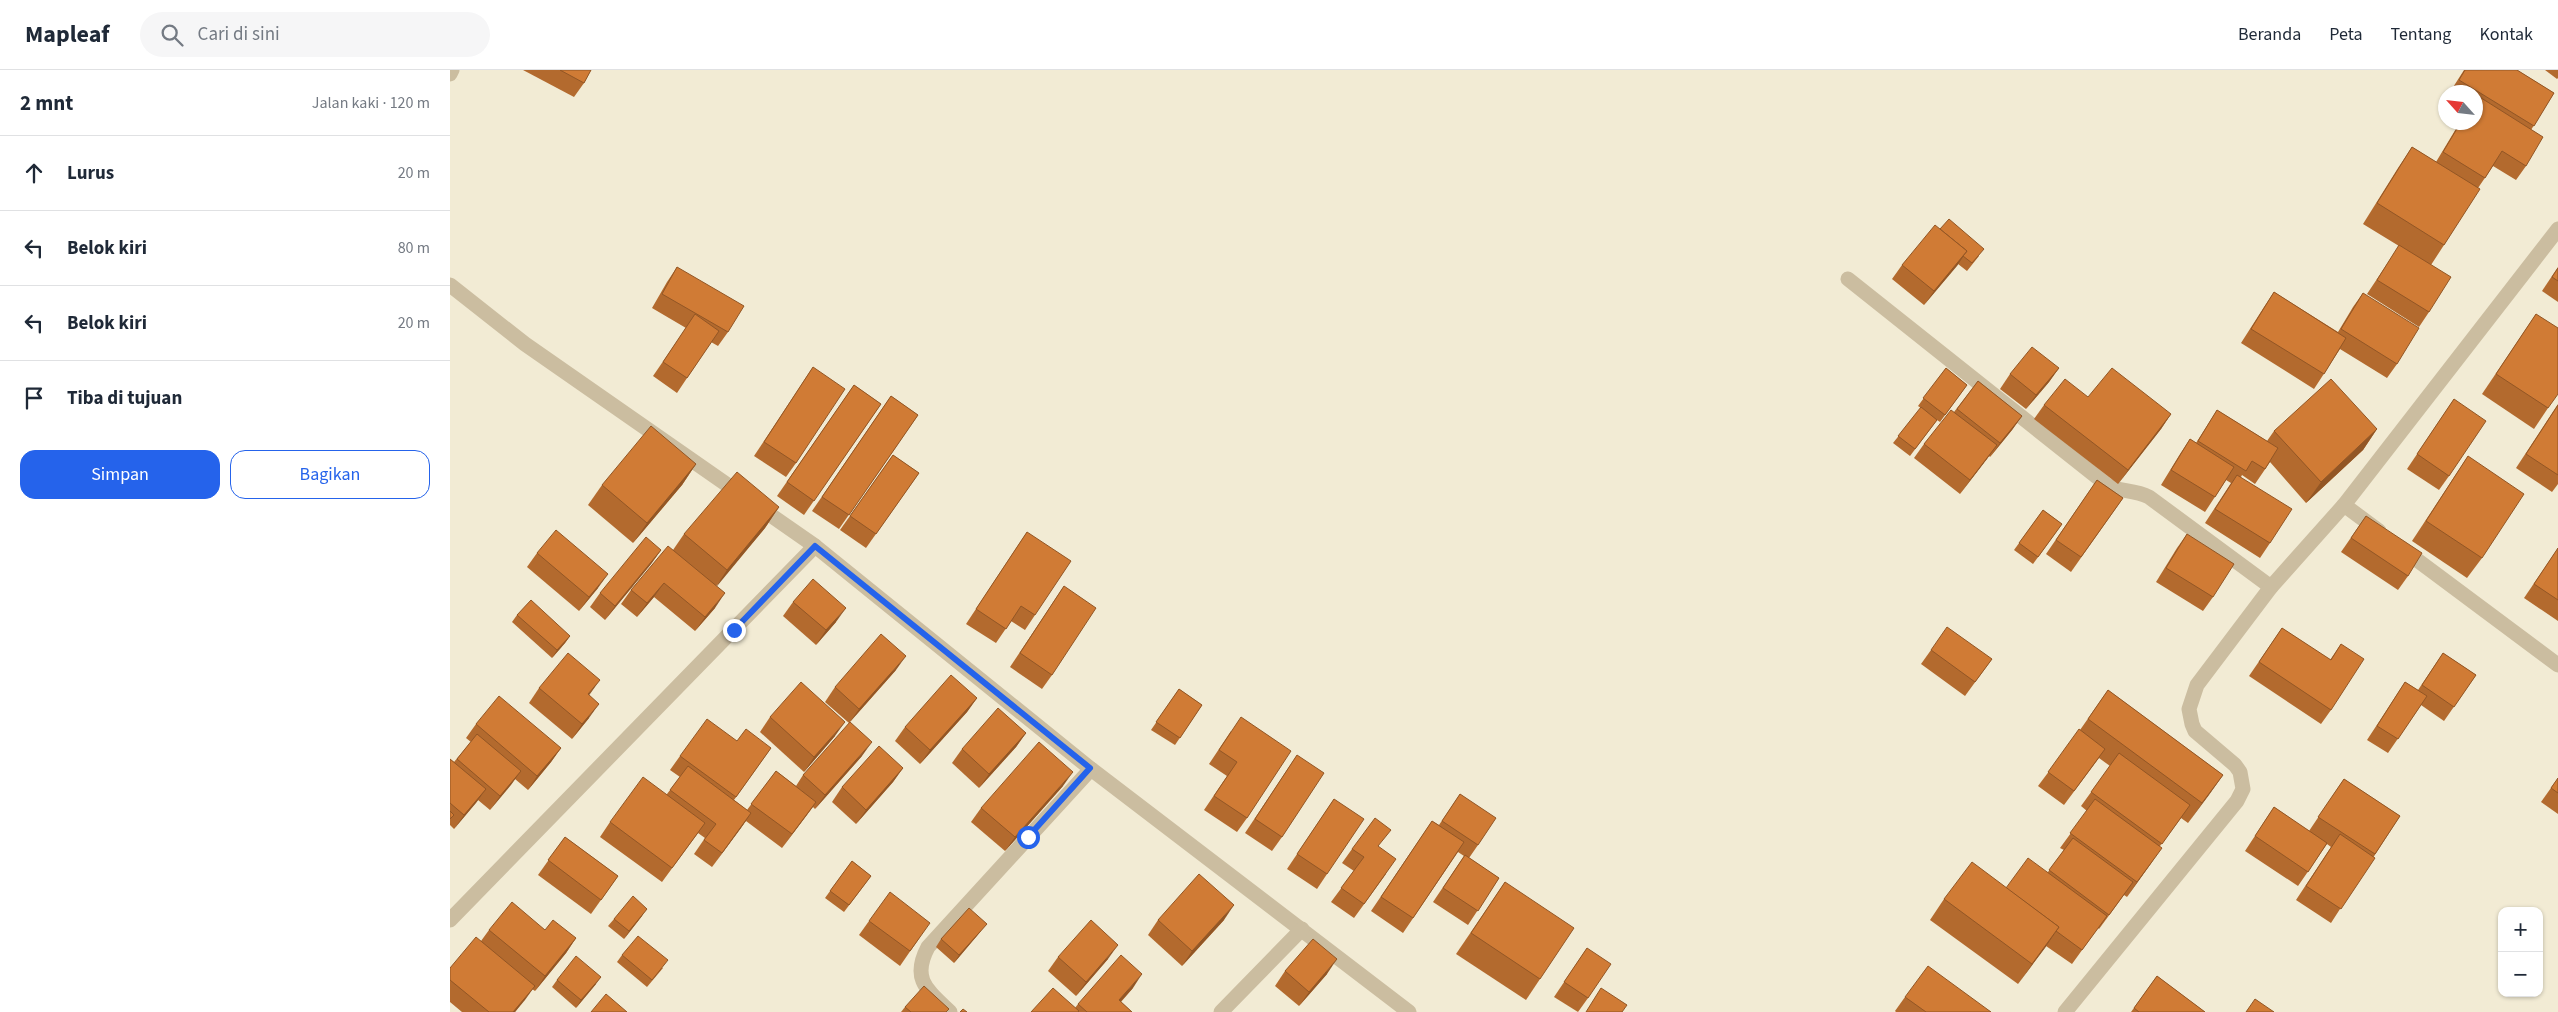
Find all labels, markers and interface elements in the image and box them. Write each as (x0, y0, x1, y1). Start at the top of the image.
search box (140, 12, 490, 57)
text: Mapleaf (25, 17, 110, 52)
icon: search (158, 21, 186, 49)
text: Cari di sini (198, 21, 280, 48)
text: Beranda (2238, 22, 2301, 47)
text: Peta (2329, 22, 2362, 47)
text: Tentang (2390, 22, 2451, 47)
text: Kontak (2479, 22, 2533, 47)
north arrow (2438, 85, 2483, 130)
text: 2 mnt (20, 88, 73, 118)
text: Jalan kaki · 120 m (312, 92, 430, 114)
icon: ahead (20, 159, 48, 187)
text: Lurus (67, 160, 114, 187)
text: 20 m (398, 162, 430, 184)
icon: left (20, 234, 48, 262)
text: Belok kiri (67, 235, 147, 262)
text: 80 m (398, 237, 430, 259)
icon: left (20, 309, 48, 337)
text: Belok kiri (67, 310, 147, 337)
text: 20 m (398, 312, 430, 334)
icon: arrive (20, 384, 48, 412)
text: Tiba di tujuan (67, 385, 182, 412)
button: Simpan (20, 450, 220, 499)
button: Bagikan (230, 450, 430, 499)
route end (723, 619, 746, 642)
route start (1017, 826, 1040, 849)
map controls (2498, 907, 2543, 997)
button: + (2498, 907, 2543, 952)
button: − (2498, 952, 2543, 997)

